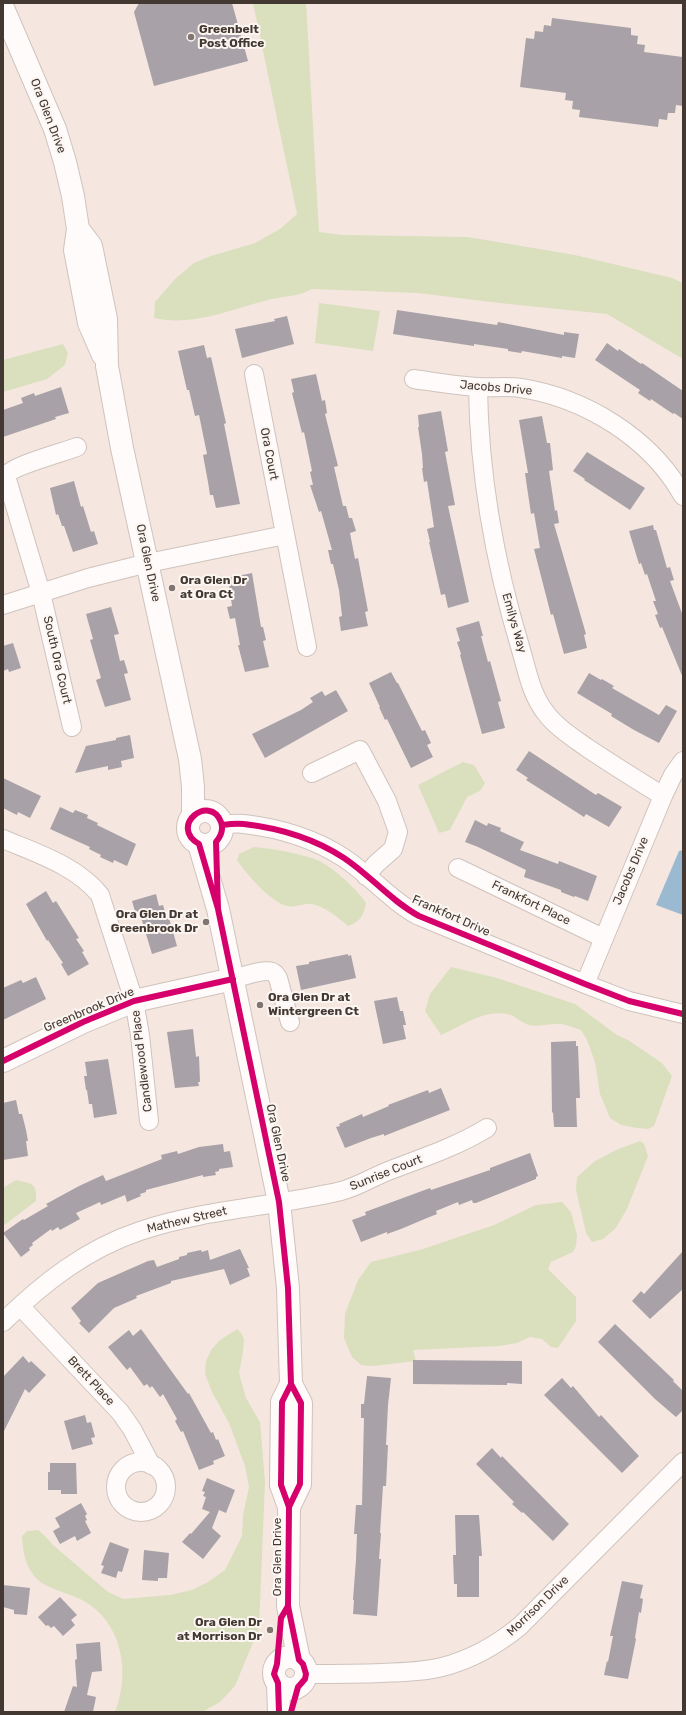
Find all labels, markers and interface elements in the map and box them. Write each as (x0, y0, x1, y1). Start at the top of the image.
place label: Greenbelt Post Office (199, 23, 264, 51)
marker: Greenbelt Post Office (186, 32, 196, 42)
street label: Ora Glen Drive (27, 77, 69, 155)
street label: Jacobs Drive (459, 378, 533, 398)
street label: Ora Court (257, 426, 281, 482)
street label: Ora Glen Drive (133, 523, 163, 603)
place label: Ora Glen Dr at Ora Ct (180, 574, 247, 602)
marker: Ora Glen Dr at Ora Ct (167, 583, 177, 593)
street label: Emilys Way (499, 591, 529, 655)
street label: South Ora Court (40, 615, 74, 705)
street label: Jacobs Drive (610, 835, 652, 907)
street label: Frankfort Place (489, 878, 573, 928)
street label: Frankfort Drive (410, 892, 492, 940)
place label: Ora Glen Dr at Greenbrook Dr (111, 908, 198, 936)
marker: Ora Glen Dr at Greenbrook Dr (201, 917, 211, 927)
street label: Greenbrook Drive (42, 984, 136, 1036)
place label: Ora Glen Dr at Wintergreen Ct (268, 991, 359, 1019)
marker: Ora Glen Dr at Wintergreen Ct (255, 1000, 265, 1010)
street label: Candlewood Place (129, 1009, 155, 1113)
street label: Ora Glen Drive (263, 1103, 293, 1183)
street label: Sunrise Court (348, 1152, 424, 1194)
street label: Mathew Street (145, 1204, 229, 1236)
street label: Brett Place (65, 1353, 117, 1409)
street label: Ora Glen Drive (271, 1517, 285, 1597)
street label: Morrison Drive (504, 1573, 572, 1639)
place label: Ora Glen Dr at Morrison Dr (177, 1616, 262, 1644)
marker: Ora Glen Dr at Morrison Dr (265, 1625, 275, 1635)

